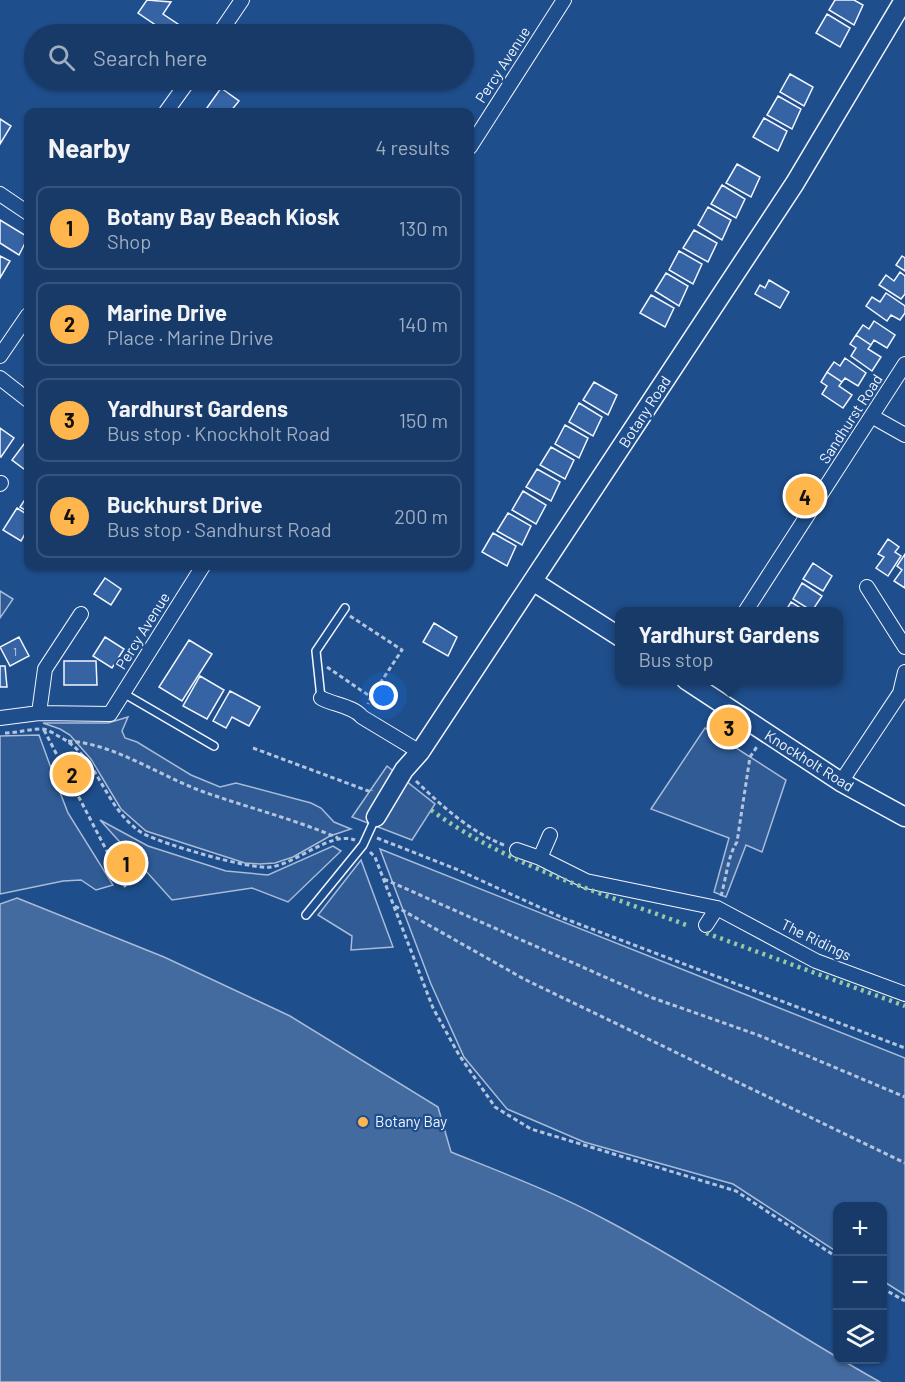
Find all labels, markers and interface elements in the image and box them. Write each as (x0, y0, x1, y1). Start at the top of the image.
street label: Percy Avenue (471, 23, 533, 106)
search box (24, 24, 474, 90)
icon: search (45, 41, 78, 74)
text: Search here (93, 44, 207, 70)
text: Nearby (48, 132, 130, 163)
text: 4 results (375, 135, 450, 159)
text: Botany Bay Beach Kiosk (107, 203, 340, 229)
text: 1 (66, 216, 73, 240)
text: 130 m (399, 216, 448, 240)
text: Shop (107, 229, 151, 253)
text: Marine Drive (107, 299, 227, 325)
text: 2 (64, 312, 75, 336)
text: 140 m (398, 312, 448, 336)
text: Place · Marine Drive (107, 325, 274, 349)
street label: Sandhurst Road (815, 370, 886, 467)
street label: Botany Road (614, 372, 674, 451)
text: Yardhurst Gardens (107, 395, 288, 421)
text: 3 (64, 408, 75, 432)
text: 150 m (399, 408, 448, 432)
text: Bus stop · Knockholt Road (107, 421, 330, 445)
pin: 4 (786, 474, 824, 518)
text: Buckhurst Drive (107, 491, 262, 517)
text: 4 (63, 504, 76, 528)
text: 200 m (394, 504, 448, 528)
text: Bus stop · Sandhurst Road (107, 517, 332, 541)
street label: Percy Avenue (111, 589, 173, 672)
popup (615, 607, 843, 685)
text: Yardhurst Gardens (638, 621, 820, 647)
house number: 1 (13, 644, 17, 658)
text: Bus stop (638, 647, 714, 671)
your location (369, 681, 398, 710)
pin: 3 (710, 704, 748, 750)
street label: Knockholt Road (762, 726, 857, 795)
pin: 2 (52, 752, 92, 796)
pin: 1 (106, 840, 146, 886)
street label: The Ridings (778, 914, 854, 964)
place label: Botany Bay (375, 1112, 447, 1130)
marker: Botany Bay (356, 1115, 370, 1129)
map controls (833, 1202, 887, 1364)
button: + (833, 1202, 887, 1256)
button: − (833, 1256, 887, 1310)
button: layers (833, 1310, 887, 1364)

